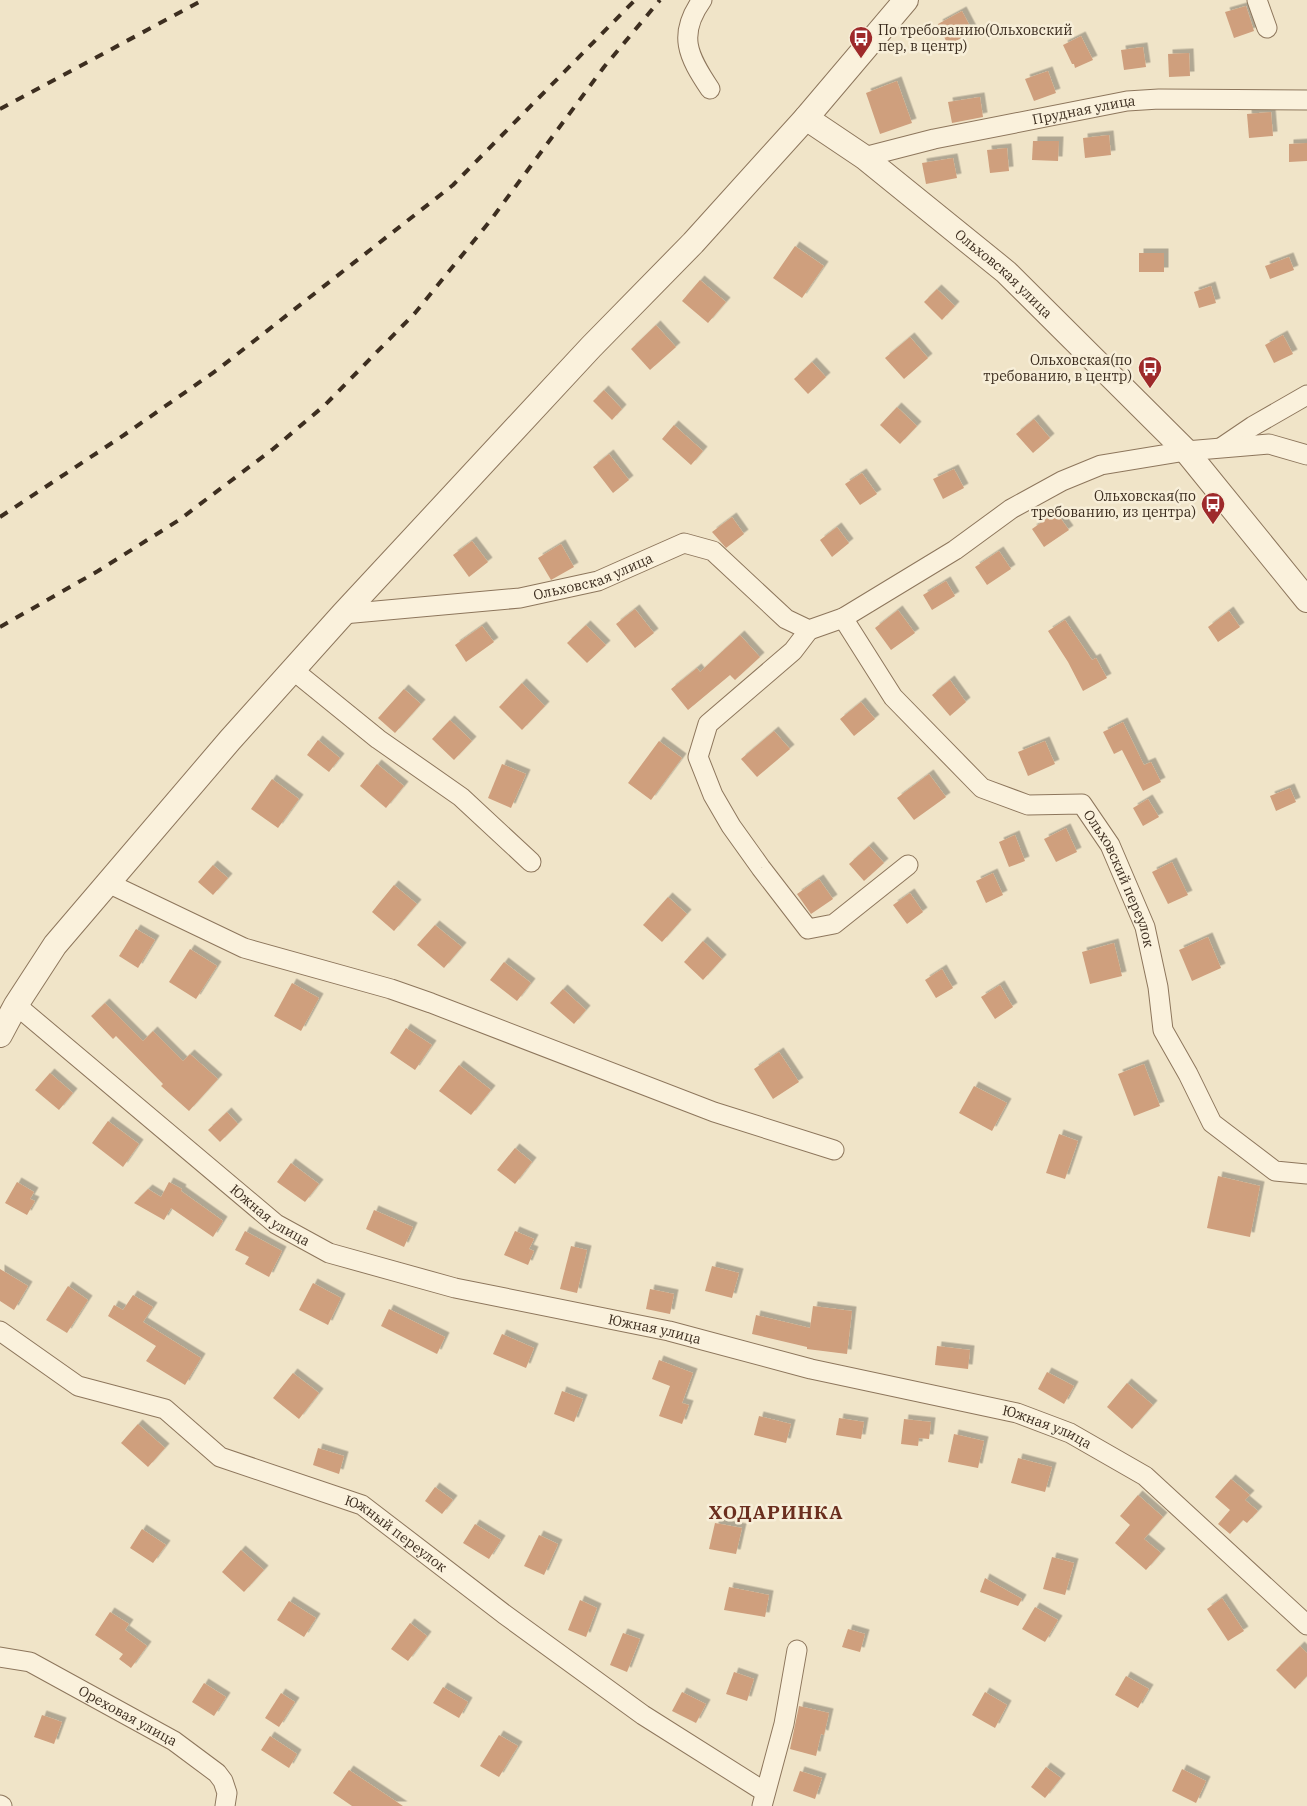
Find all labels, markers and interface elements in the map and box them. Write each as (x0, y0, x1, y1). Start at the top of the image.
place label: По требованию(Ольховский пер, в центр) (878, 21, 1073, 55)
bus stop icon: По требованию(Ольховский пер, в центр) (848, 25, 874, 59)
street label: Прудная улица (1031, 91, 1136, 128)
street label: Ольховская улица (951, 225, 1057, 322)
place label: Ольховская(по требованию, в центр) (983, 351, 1132, 385)
bus stop icon: Ольховская(по требованию, в центр) (1137, 355, 1163, 389)
place label: Ольховская(по требованию, из центра) (1031, 487, 1196, 521)
bus stop icon: Ольховская(по требованию, из центра) (1200, 491, 1226, 525)
street label: Ольховская улица (531, 549, 656, 604)
street label: Ольховский переулок (1080, 806, 1158, 949)
street label: Южная улица (226, 1180, 313, 1250)
street label: Южная улица (607, 1310, 704, 1348)
street label: Южная улица (1001, 1401, 1095, 1453)
street label: Южный переулок (343, 1491, 451, 1576)
district label: ХОДАРИНКА (708, 1500, 844, 1524)
street label: Ореховая улица (75, 1681, 181, 1750)

